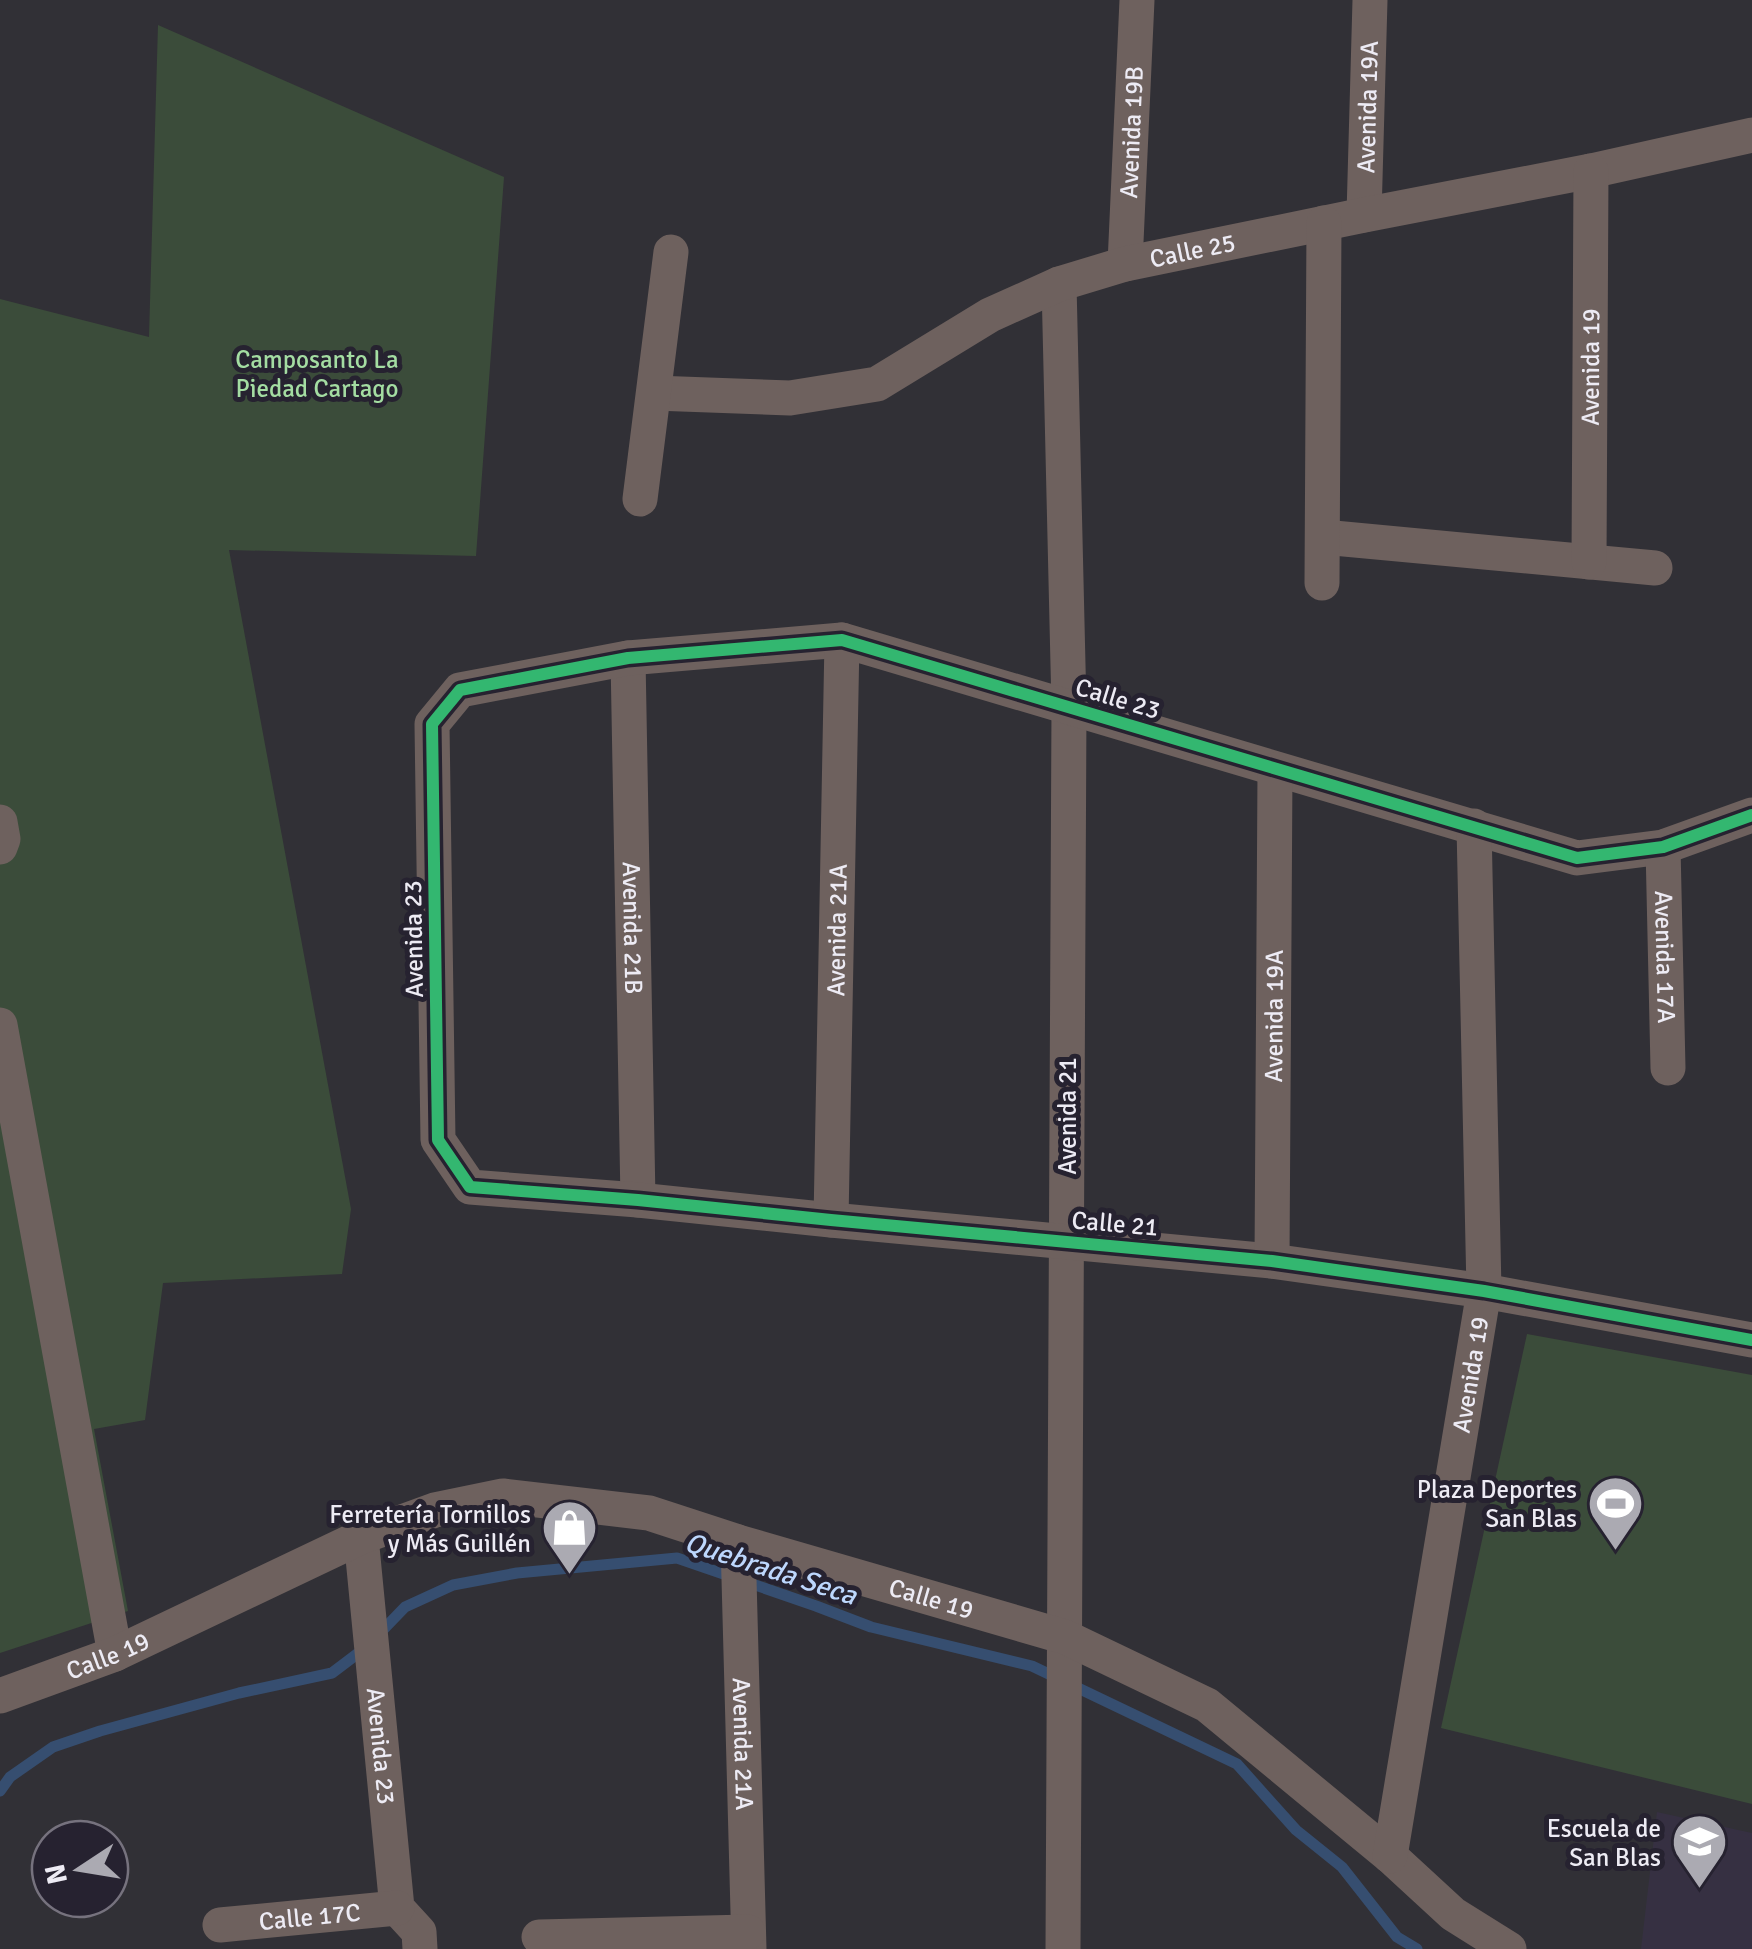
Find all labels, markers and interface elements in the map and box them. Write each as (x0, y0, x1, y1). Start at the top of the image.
street label: Avenida 19A (1350, 40, 1385, 174)
street label: Avenida 19B (1113, 65, 1150, 199)
street label: Calle 25 (1147, 227, 1238, 275)
street label: Avenida 19 (1575, 308, 1606, 426)
park label: Camposanto La Piedad Cartago (235, 344, 399, 404)
street label: Calle 23 (1072, 671, 1164, 726)
street label: Avenida 21B (616, 861, 649, 995)
street label: Avenida 21A (820, 863, 854, 997)
street label: Avenida 23 (397, 880, 430, 998)
street label: Avenida 17A (1648, 890, 1682, 1024)
street label: Avenida 19A (1258, 950, 1290, 1082)
street label: Avenida 21 (1052, 1057, 1083, 1175)
street label: Calle 21 (1070, 1204, 1160, 1243)
street label: Avenida 19 (1446, 1314, 1496, 1435)
sports icon: Plaza Deportes San Blas (1586, 1473, 1646, 1552)
place label: Plaza Deportes San Blas (1417, 1474, 1577, 1534)
shop icon: Ferretería Tornillos y Más Guillén (540, 1498, 600, 1577)
place label: Ferretería Tornillos y Más Guillén (329, 1499, 531, 1559)
water label: Quebrada Seca (680, 1525, 862, 1613)
street label: Calle 19 (885, 1572, 977, 1626)
street label: Calle 19 (62, 1625, 154, 1686)
street label: Avenida 21A (726, 1677, 760, 1811)
street label: Avenida 23 (360, 1686, 402, 1806)
school or university icon: Escuela de San Blas (1670, 1812, 1730, 1891)
place label: Escuela de San Blas (1547, 1813, 1661, 1873)
north arrow (30, 1819, 130, 1919)
text: N (38, 1861, 75, 1887)
street label: Calle 17C (257, 1897, 362, 1937)

